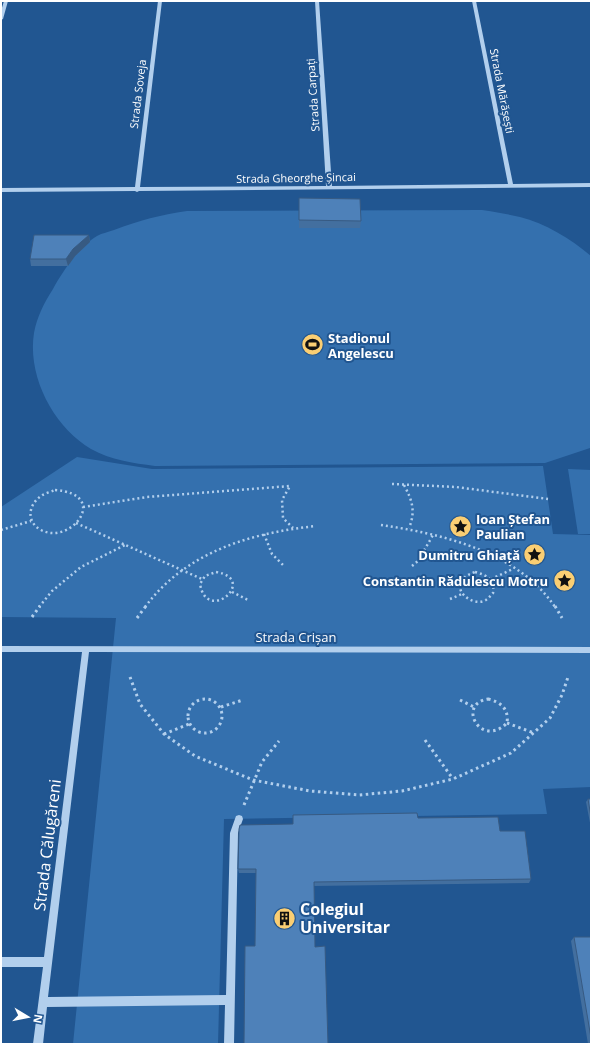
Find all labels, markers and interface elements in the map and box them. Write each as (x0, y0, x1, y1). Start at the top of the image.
street label: Strada Mărășești (487, 47, 518, 135)
street label: Strada Carpați (302, 58, 323, 132)
street label: Strada Soveja (126, 59, 149, 129)
street label: Strada Gheorghe Șincai (236, 169, 356, 186)
place label: Stadionul Angelescu (328, 329, 394, 362)
sports icon: Stadionul Angelescu (299, 332, 325, 358)
place label: Ioan Ștefan Paulian (476, 510, 550, 543)
place icon: Ioan Ștefan Paulian (448, 513, 474, 539)
place icon: Dumitru Ghiață (522, 542, 548, 568)
place label: Dumitru Ghiață (418, 546, 520, 564)
place icon: Constantin Rădulescu Motru (551, 568, 577, 594)
place label: Constantin Rădulescu Motru (363, 572, 548, 590)
street label: Strada Crișan (255, 628, 337, 646)
street label: Strada Călugăreni (28, 778, 66, 912)
place label: Colegiul Universitar (300, 898, 390, 938)
building icon: Colegiul Universitar (272, 905, 298, 931)
north arrow (8, 997, 48, 1037)
text: N (30, 1013, 47, 1025)

